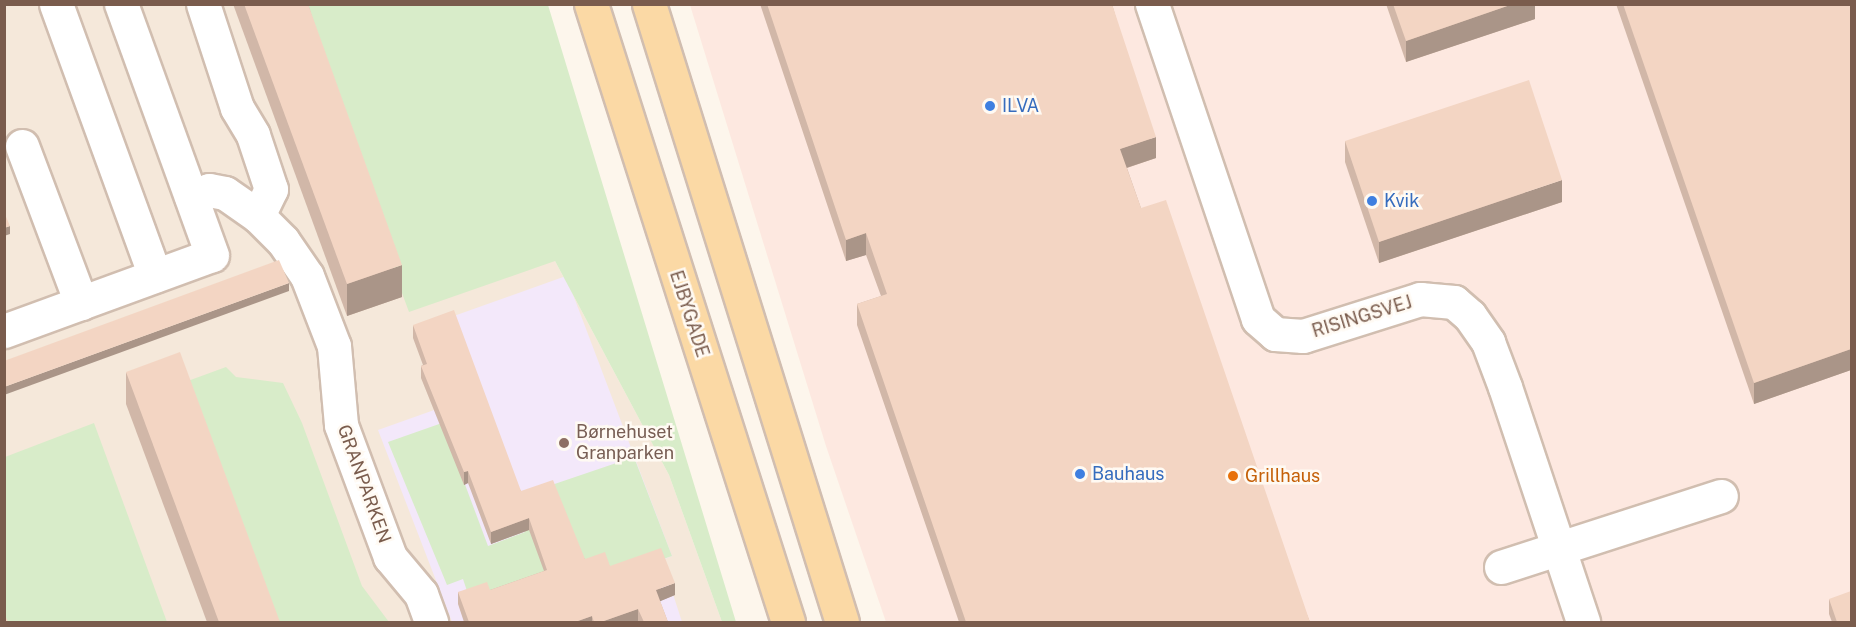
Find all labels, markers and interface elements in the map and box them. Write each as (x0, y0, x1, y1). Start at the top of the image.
place label: ILVA (1002, 95, 1039, 117)
marker: ILVA (983, 99, 997, 113)
place label: Kvik (1384, 190, 1419, 212)
marker: Kvik (1365, 194, 1379, 208)
street label: EJBYGADE (665, 268, 713, 360)
street label: RISINGSVEJ (1309, 292, 1415, 342)
street label: GRANPARKEN (333, 422, 395, 546)
place label: Børnehuset Granparken (576, 422, 674, 464)
marker: Børnehuset Granparken (557, 436, 571, 450)
place label: Bauhaus (1092, 463, 1164, 485)
place label: Grillhaus (1245, 465, 1320, 487)
marker: Bauhaus (1073, 467, 1087, 481)
marker: Grillhaus (1226, 469, 1240, 483)

